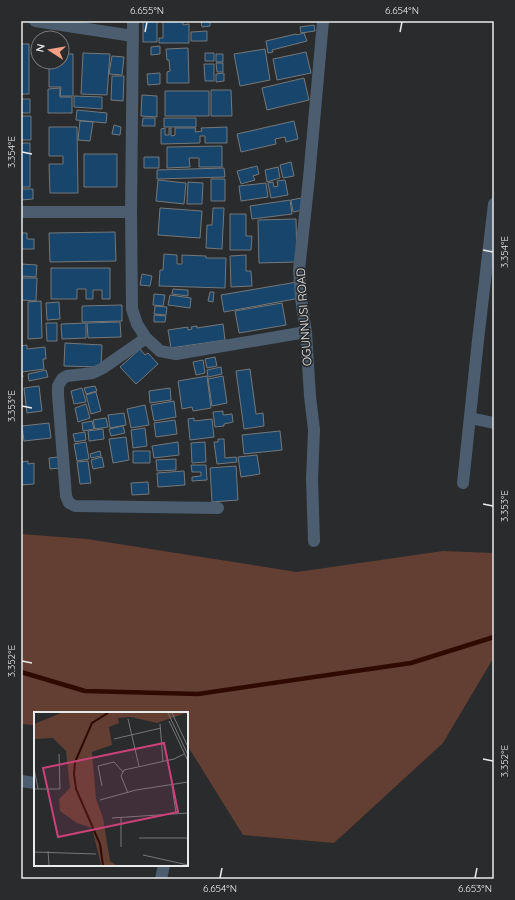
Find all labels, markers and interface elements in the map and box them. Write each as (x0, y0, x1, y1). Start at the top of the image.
text: 6.655°N (130, 4, 164, 17)
text: 6.654°N (385, 4, 419, 17)
north arrow (30, 30, 70, 70)
text: N (33, 43, 48, 53)
text: 3.354°E (5, 136, 18, 168)
text: 3.354°E (498, 236, 511, 268)
street label: OGUNNUSI ROAD (293, 267, 314, 367)
text: 3.353°E (5, 390, 18, 422)
text: 3.353°E (498, 490, 511, 522)
text: 3.352°E (5, 645, 18, 677)
inset map (34, 712, 188, 866)
text: 3.352°E (498, 745, 511, 777)
text: 6.654°N (203, 882, 237, 895)
text: 6.653°N (458, 882, 492, 895)

